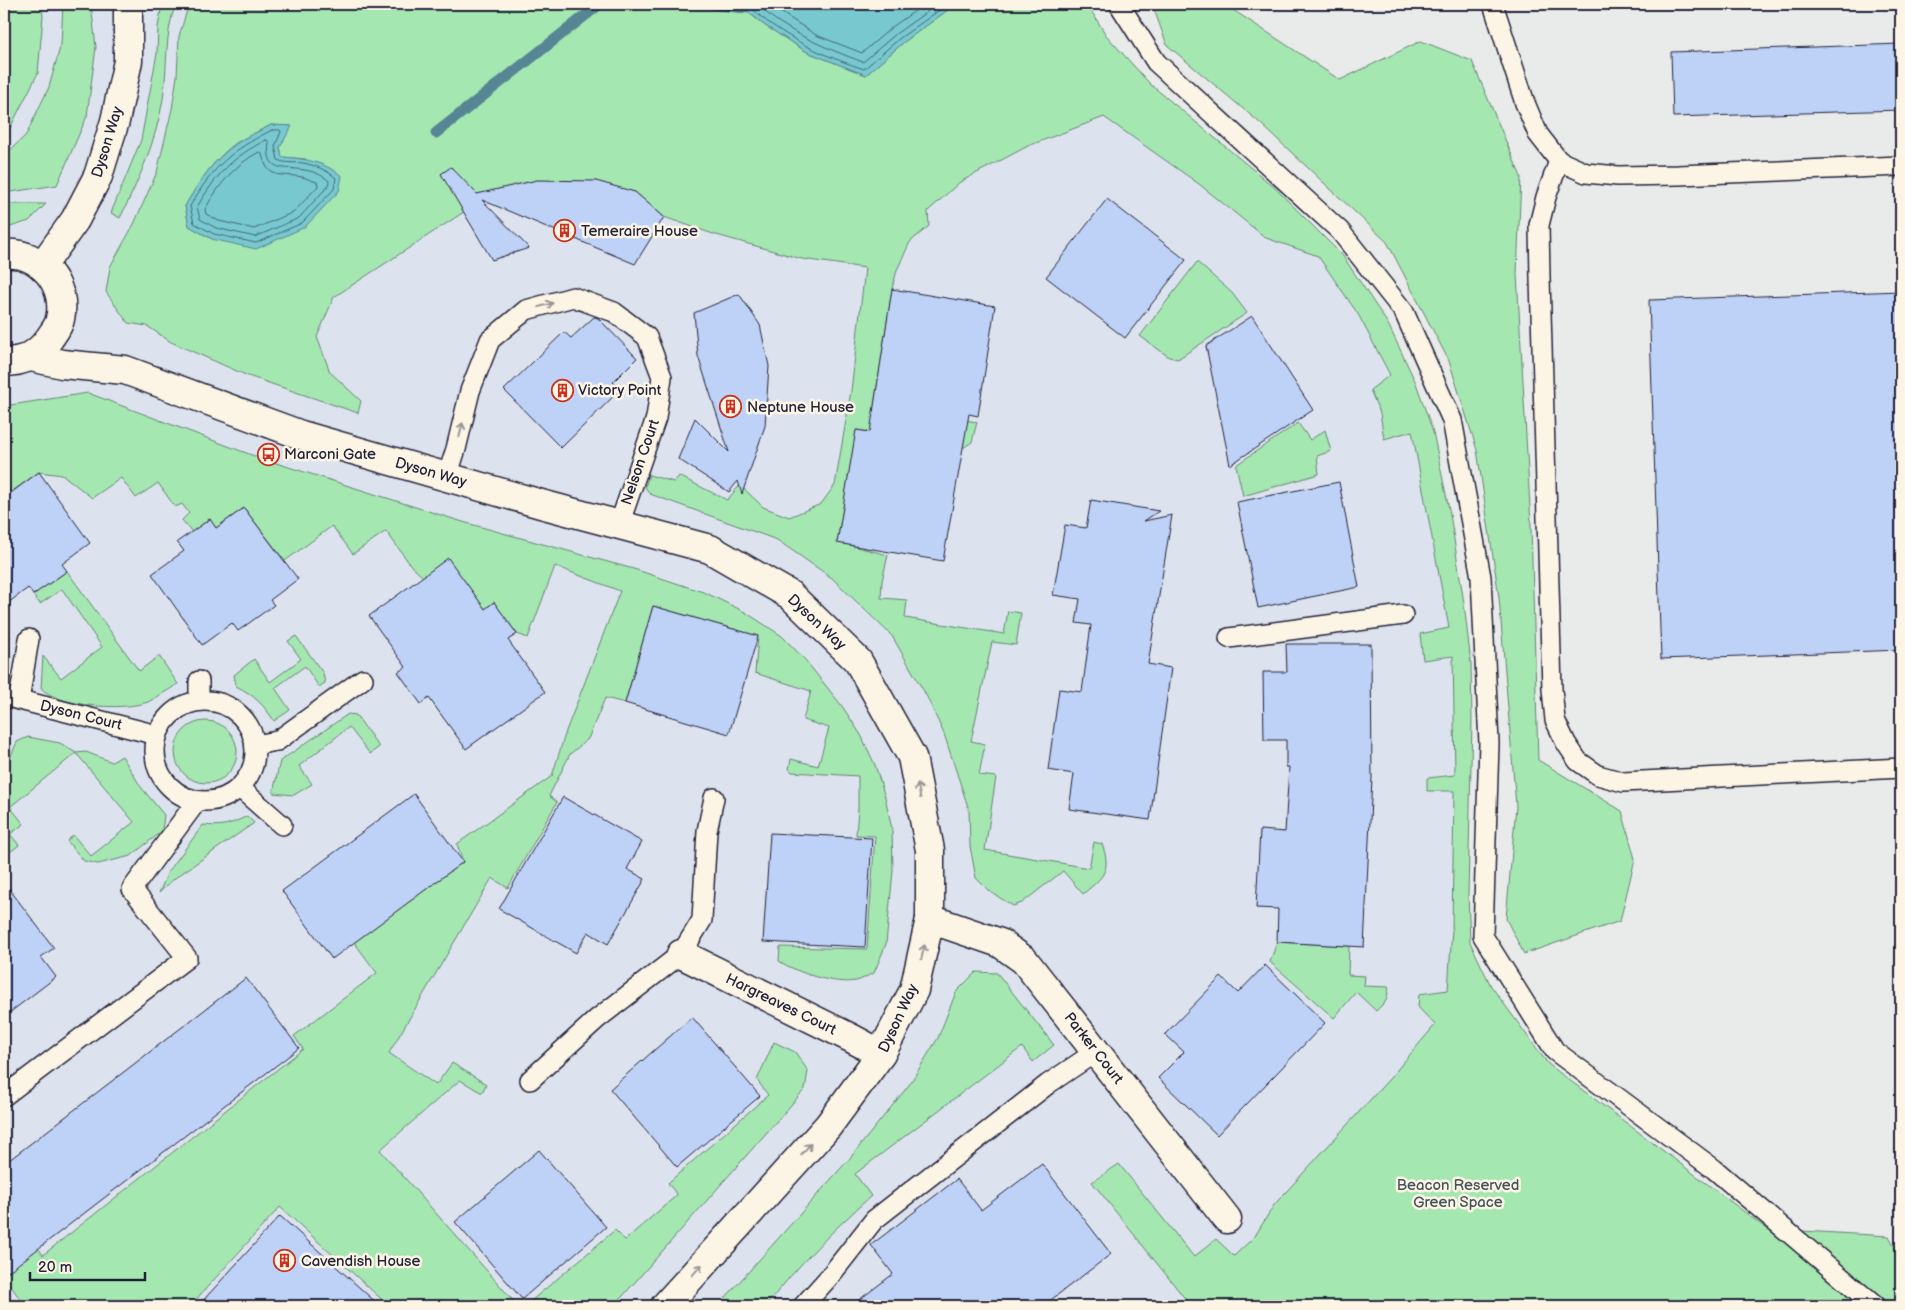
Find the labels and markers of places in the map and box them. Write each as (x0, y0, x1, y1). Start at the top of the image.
building icon: Temeraire House (553, 219, 577, 243)
place label: Temeraire House (581, 222, 698, 241)
building icon: Victory Point (550, 378, 574, 402)
place label: Victory Point (578, 381, 662, 400)
building icon: Neptune House (719, 395, 743, 419)
place label: Neptune House (747, 398, 854, 417)
bus stop icon: Marconi Gate (256, 442, 280, 466)
place label: Marconi Gate (284, 445, 376, 464)
building icon: Cavendish House (273, 1249, 297, 1273)
place label: Cavendish House (301, 1252, 421, 1271)

